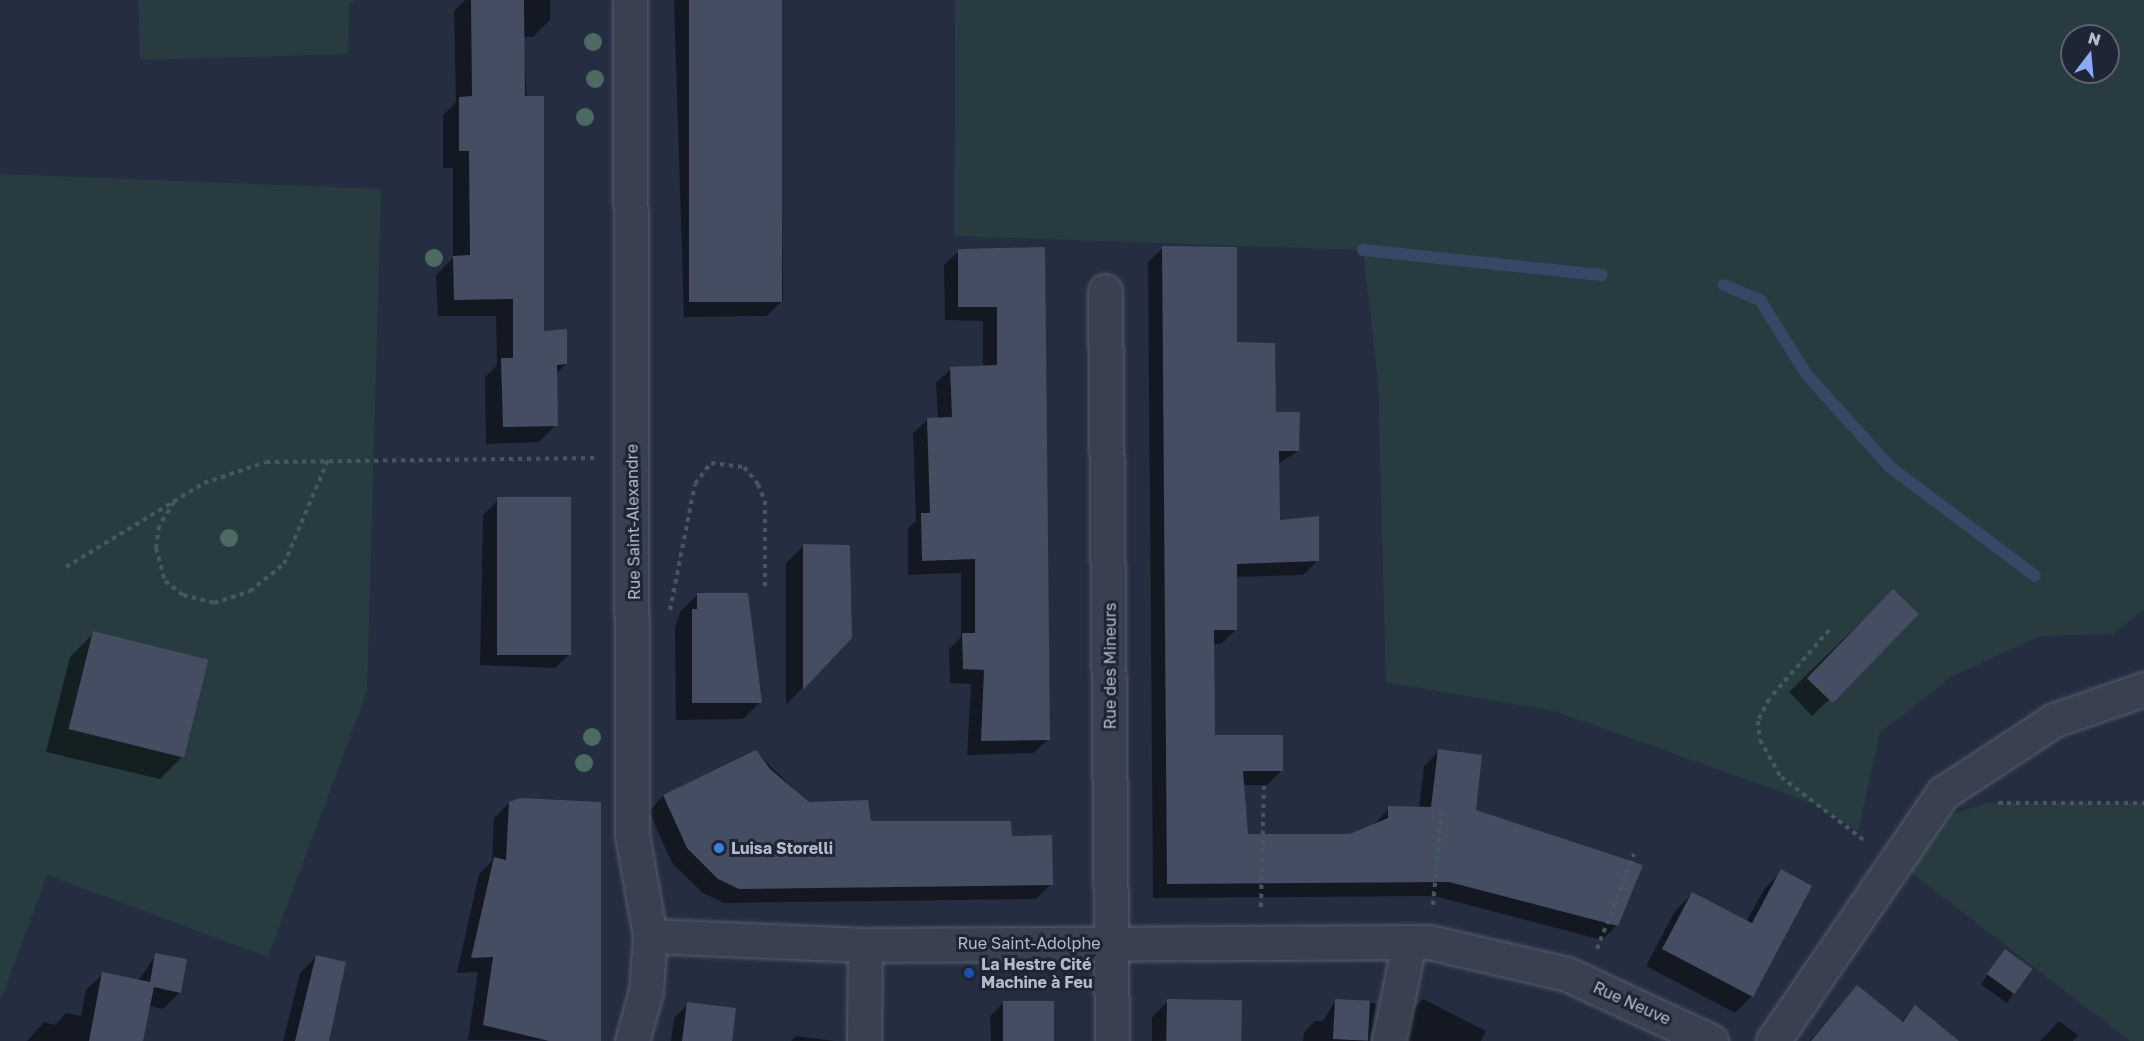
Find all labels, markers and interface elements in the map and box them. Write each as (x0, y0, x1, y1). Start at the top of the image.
north arrow (2060, 24, 2120, 84)
text: N (2086, 27, 2103, 50)
street label: Rue Saint-Alexandre (622, 444, 644, 600)
street label: Rue des Mineurs (1100, 603, 1120, 729)
place label: Luisa Storelli (731, 838, 833, 858)
marker: Luisa Storelli (712, 841, 726, 855)
street label: Rue Saint-Adolphe (957, 933, 1101, 953)
place label: La Hestre Cité Machine à Feu (981, 954, 1093, 992)
marker: La Hestre Cité Machine à Feu (962, 966, 976, 980)
street label: Rue Neuve (1590, 977, 1674, 1029)

